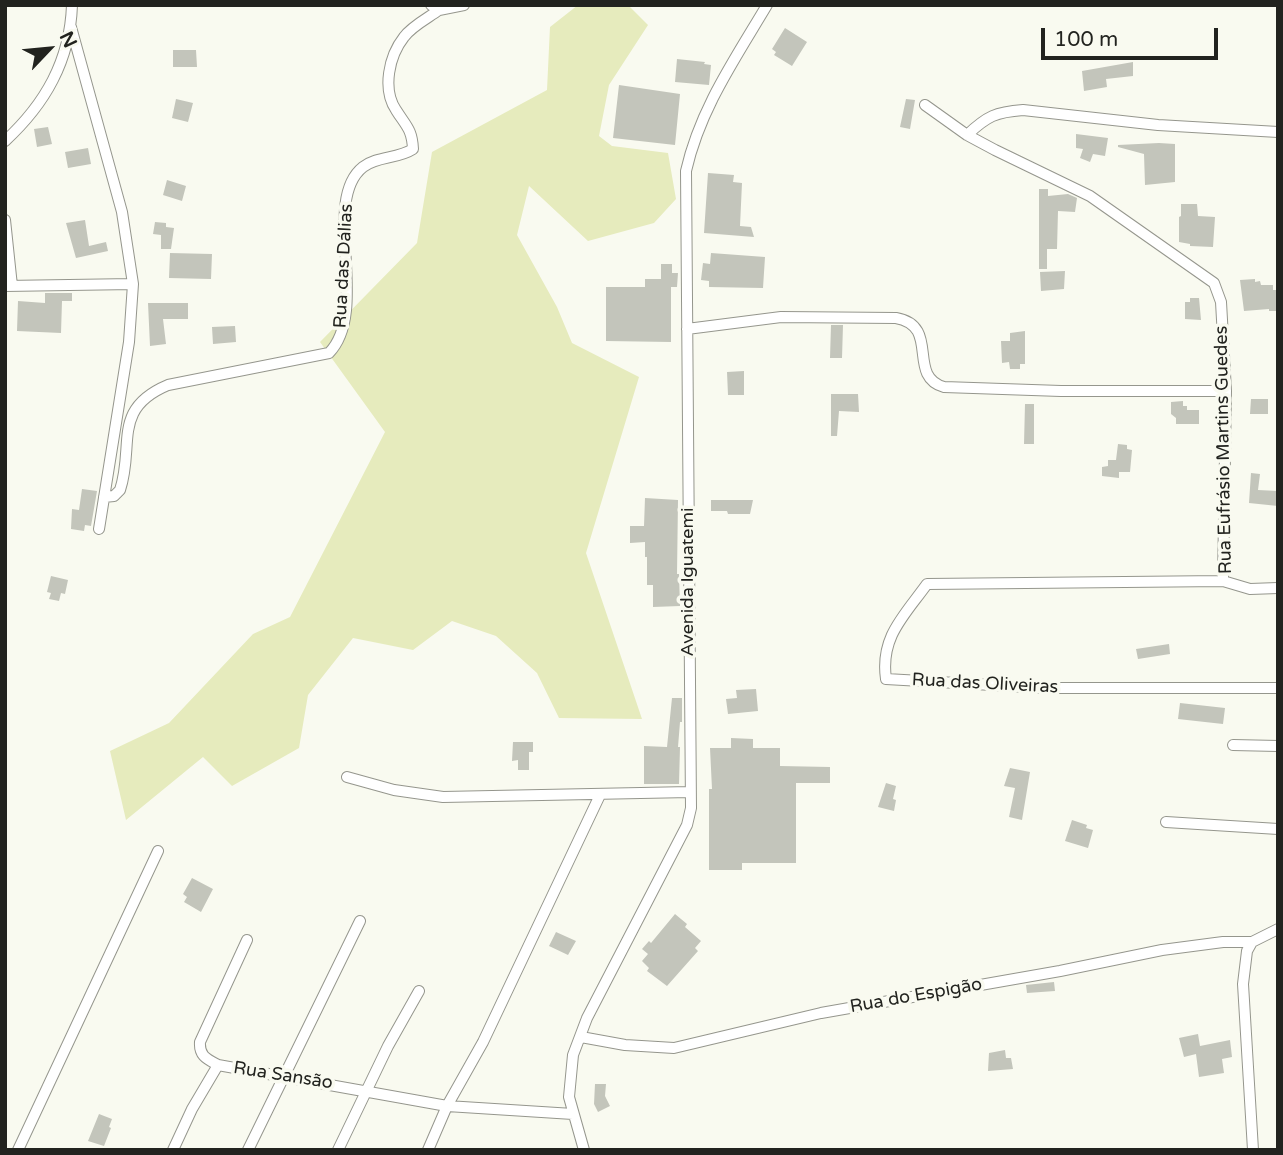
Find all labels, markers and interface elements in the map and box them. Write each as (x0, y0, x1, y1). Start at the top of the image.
north arrow (14, 14, 84, 84)
scale bar (1045, 14, 1222, 58)
text: 100 m (1054, 27, 1118, 52)
text: N (55, 28, 81, 51)
street label: Rua das Dálias (330, 203, 358, 329)
street label: Rua Eufrásio Martins Guedes (1211, 326, 1237, 574)
street label: Avenida Iguatemi (677, 507, 699, 657)
street label: Rua das Oliveiras (911, 669, 1059, 699)
street label: Rua do Espigão (848, 974, 984, 1018)
street label: Rua Sansão (232, 1057, 334, 1095)

